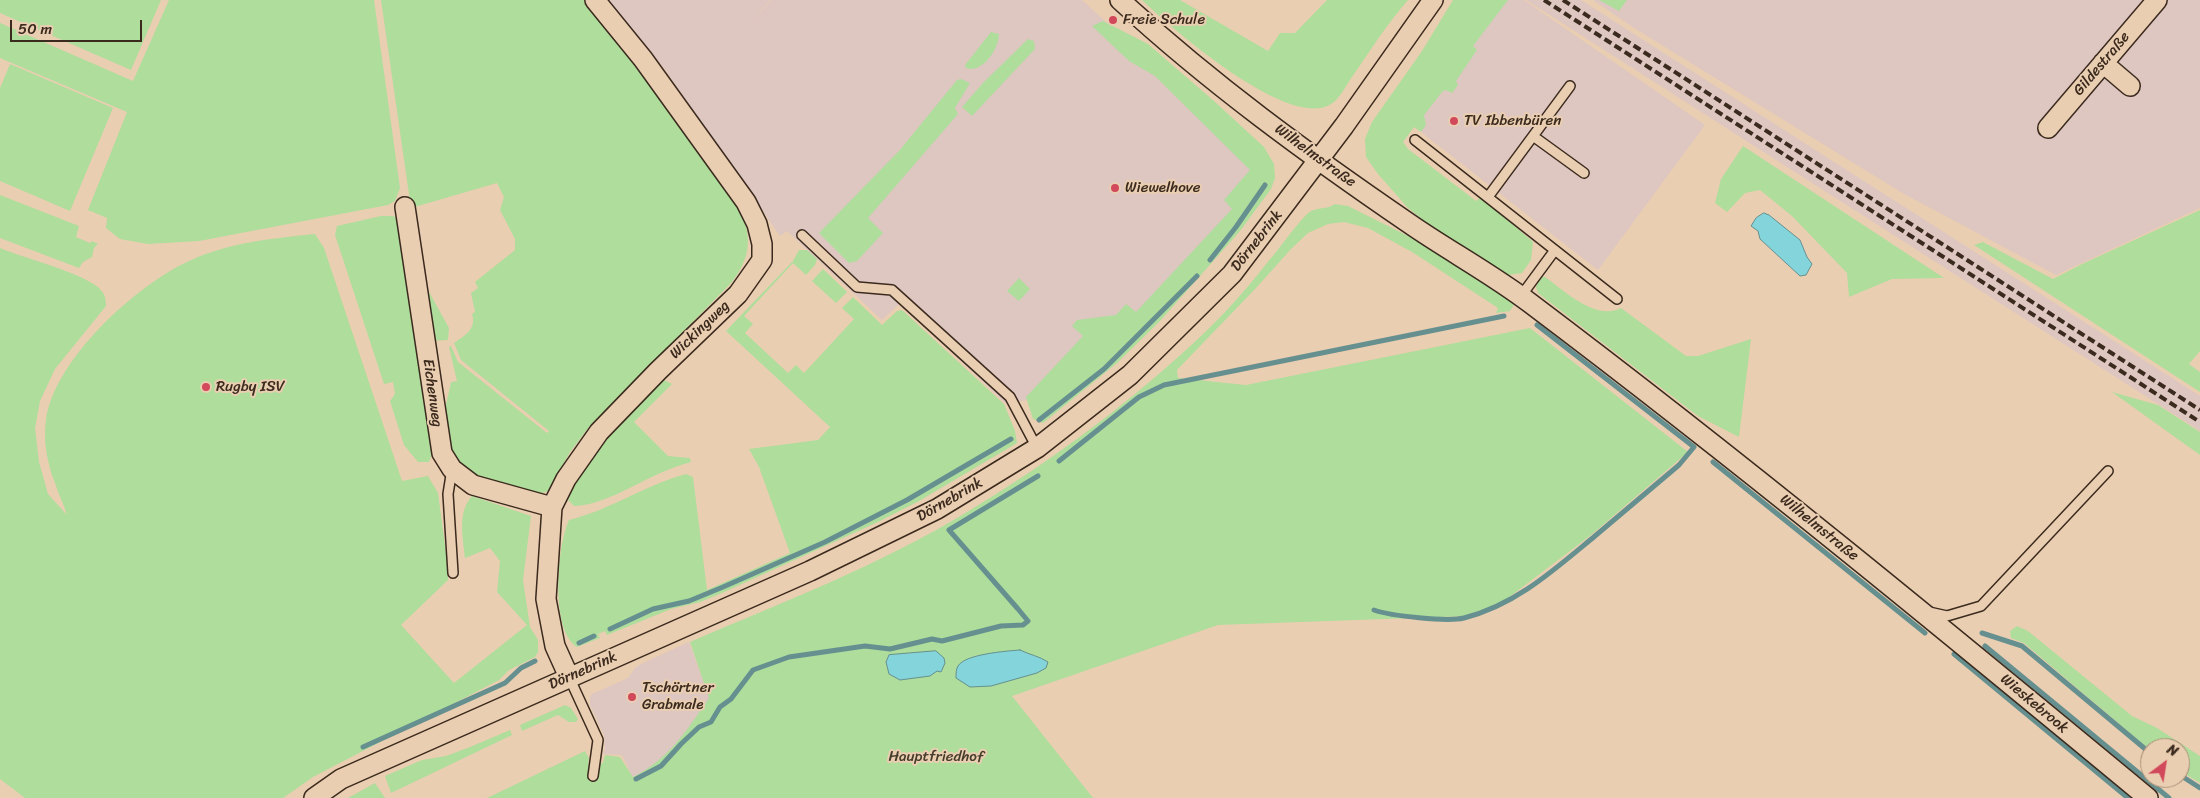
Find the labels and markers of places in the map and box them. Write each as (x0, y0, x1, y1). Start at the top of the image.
place label: Freie Schule (1123, 11, 1205, 29)
marker: Freie Schule (1107, 14, 1119, 26)
place label: TV Ibbenbüren (1464, 112, 1561, 130)
marker: TV Ibbenbüren (1448, 115, 1460, 127)
place label: Wiewelhove (1125, 179, 1200, 197)
marker: Wiewelhove (1109, 182, 1121, 194)
place label: Rugby ISV (216, 378, 285, 396)
marker: Rugby ISV (200, 381, 212, 393)
place label: Tschörtner Grabmale (642, 679, 714, 714)
marker: Tschörtner Grabmale (626, 691, 638, 703)

